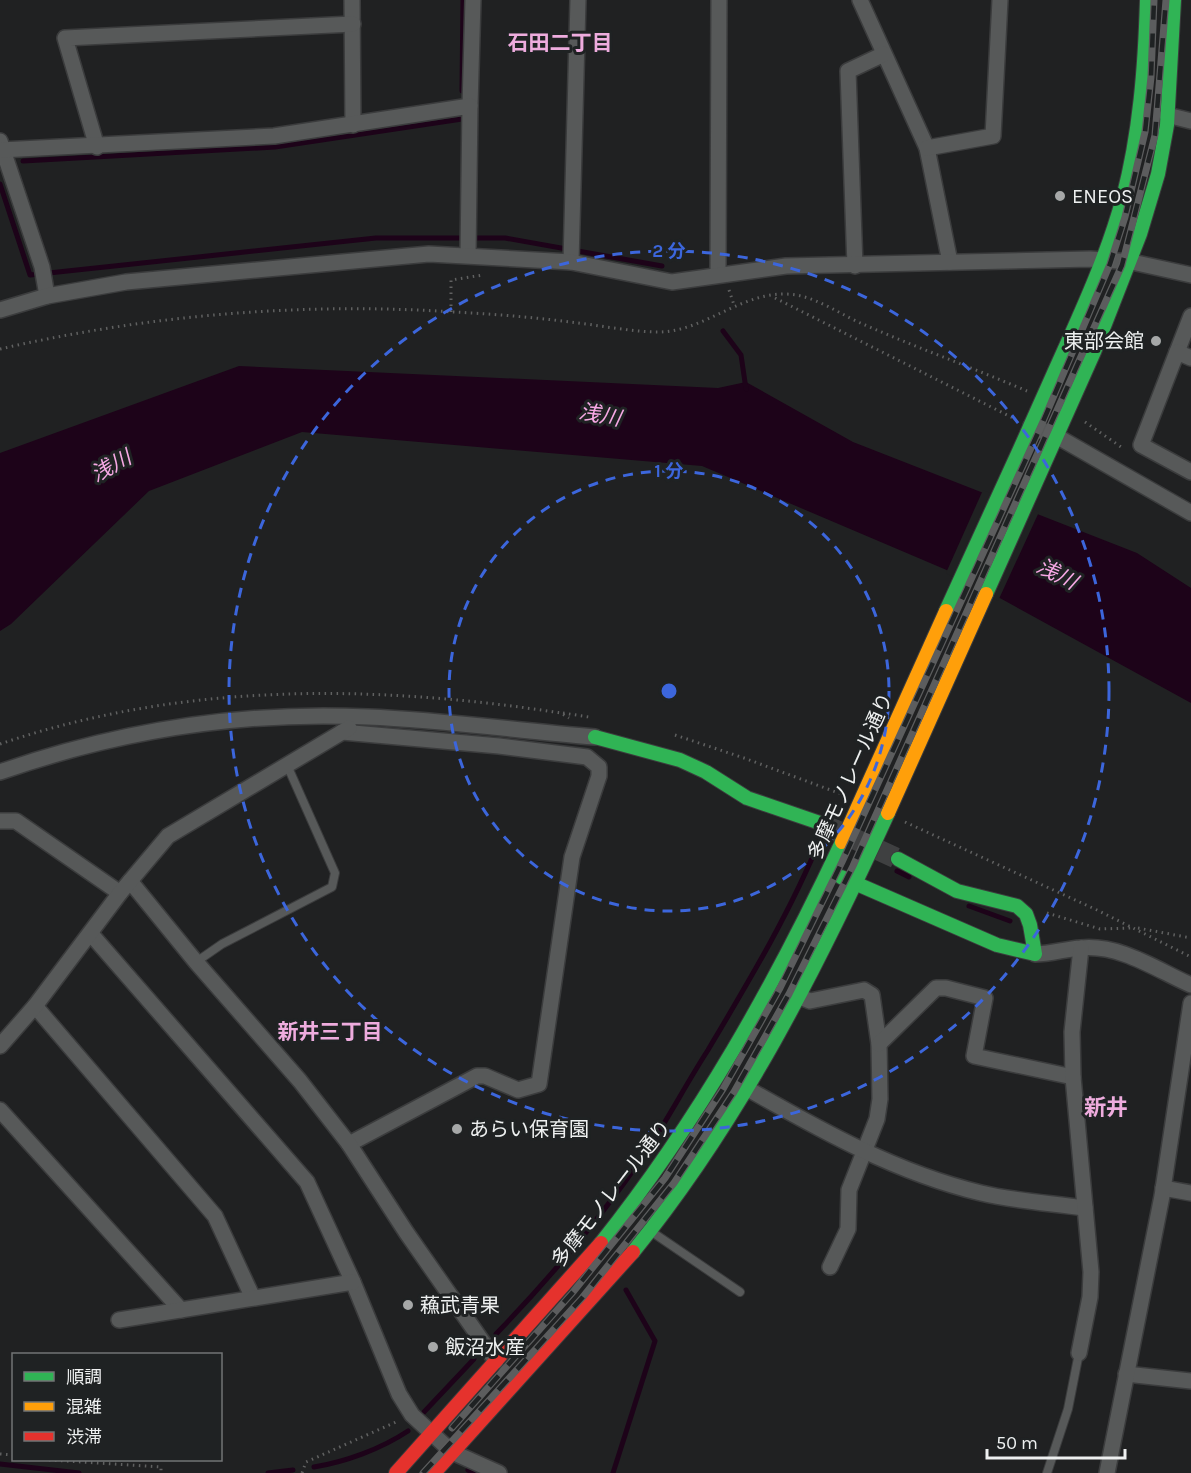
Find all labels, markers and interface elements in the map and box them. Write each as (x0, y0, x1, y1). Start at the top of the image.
district label: 石田二丁目 (508, 31, 613, 55)
place label: ENEOS (1072, 185, 1133, 208)
marker: ENEOS (1053, 189, 1067, 203)
text: 2 分 (652, 240, 686, 262)
place label: 東部会館 (1064, 330, 1144, 353)
marker: 東部会館 (1149, 334, 1163, 348)
water label: 浅川 (577, 399, 625, 431)
water label: 浅川 (87, 444, 137, 487)
text: 1 分 (655, 460, 683, 482)
water label: 浅川 (1033, 554, 1083, 595)
centre of rings (659, 681, 679, 701)
street label: 多摩モノレール通り (803, 689, 898, 863)
district label: 新井三丁目 (278, 1020, 383, 1044)
district label: 新井 (1084, 1095, 1128, 1121)
street label: 多摩モノレール通り (547, 1115, 676, 1271)
place label: あらい保育園 (469, 1118, 589, 1141)
marker: あらい保育園 (450, 1122, 464, 1136)
place label: 蘓武青果 (420, 1294, 500, 1317)
marker: 蘓武青果 (401, 1298, 415, 1312)
place label: 飯沼水産 (445, 1336, 525, 1359)
marker: 飯沼水産 (426, 1340, 440, 1354)
legend (12, 1353, 222, 1461)
text: 順調 (66, 1366, 102, 1388)
text: 混雑 (66, 1396, 102, 1418)
scale bar (987, 1422, 1125, 1460)
text: 渋滞 (66, 1426, 102, 1448)
text: 50 m (996, 1432, 1038, 1454)

